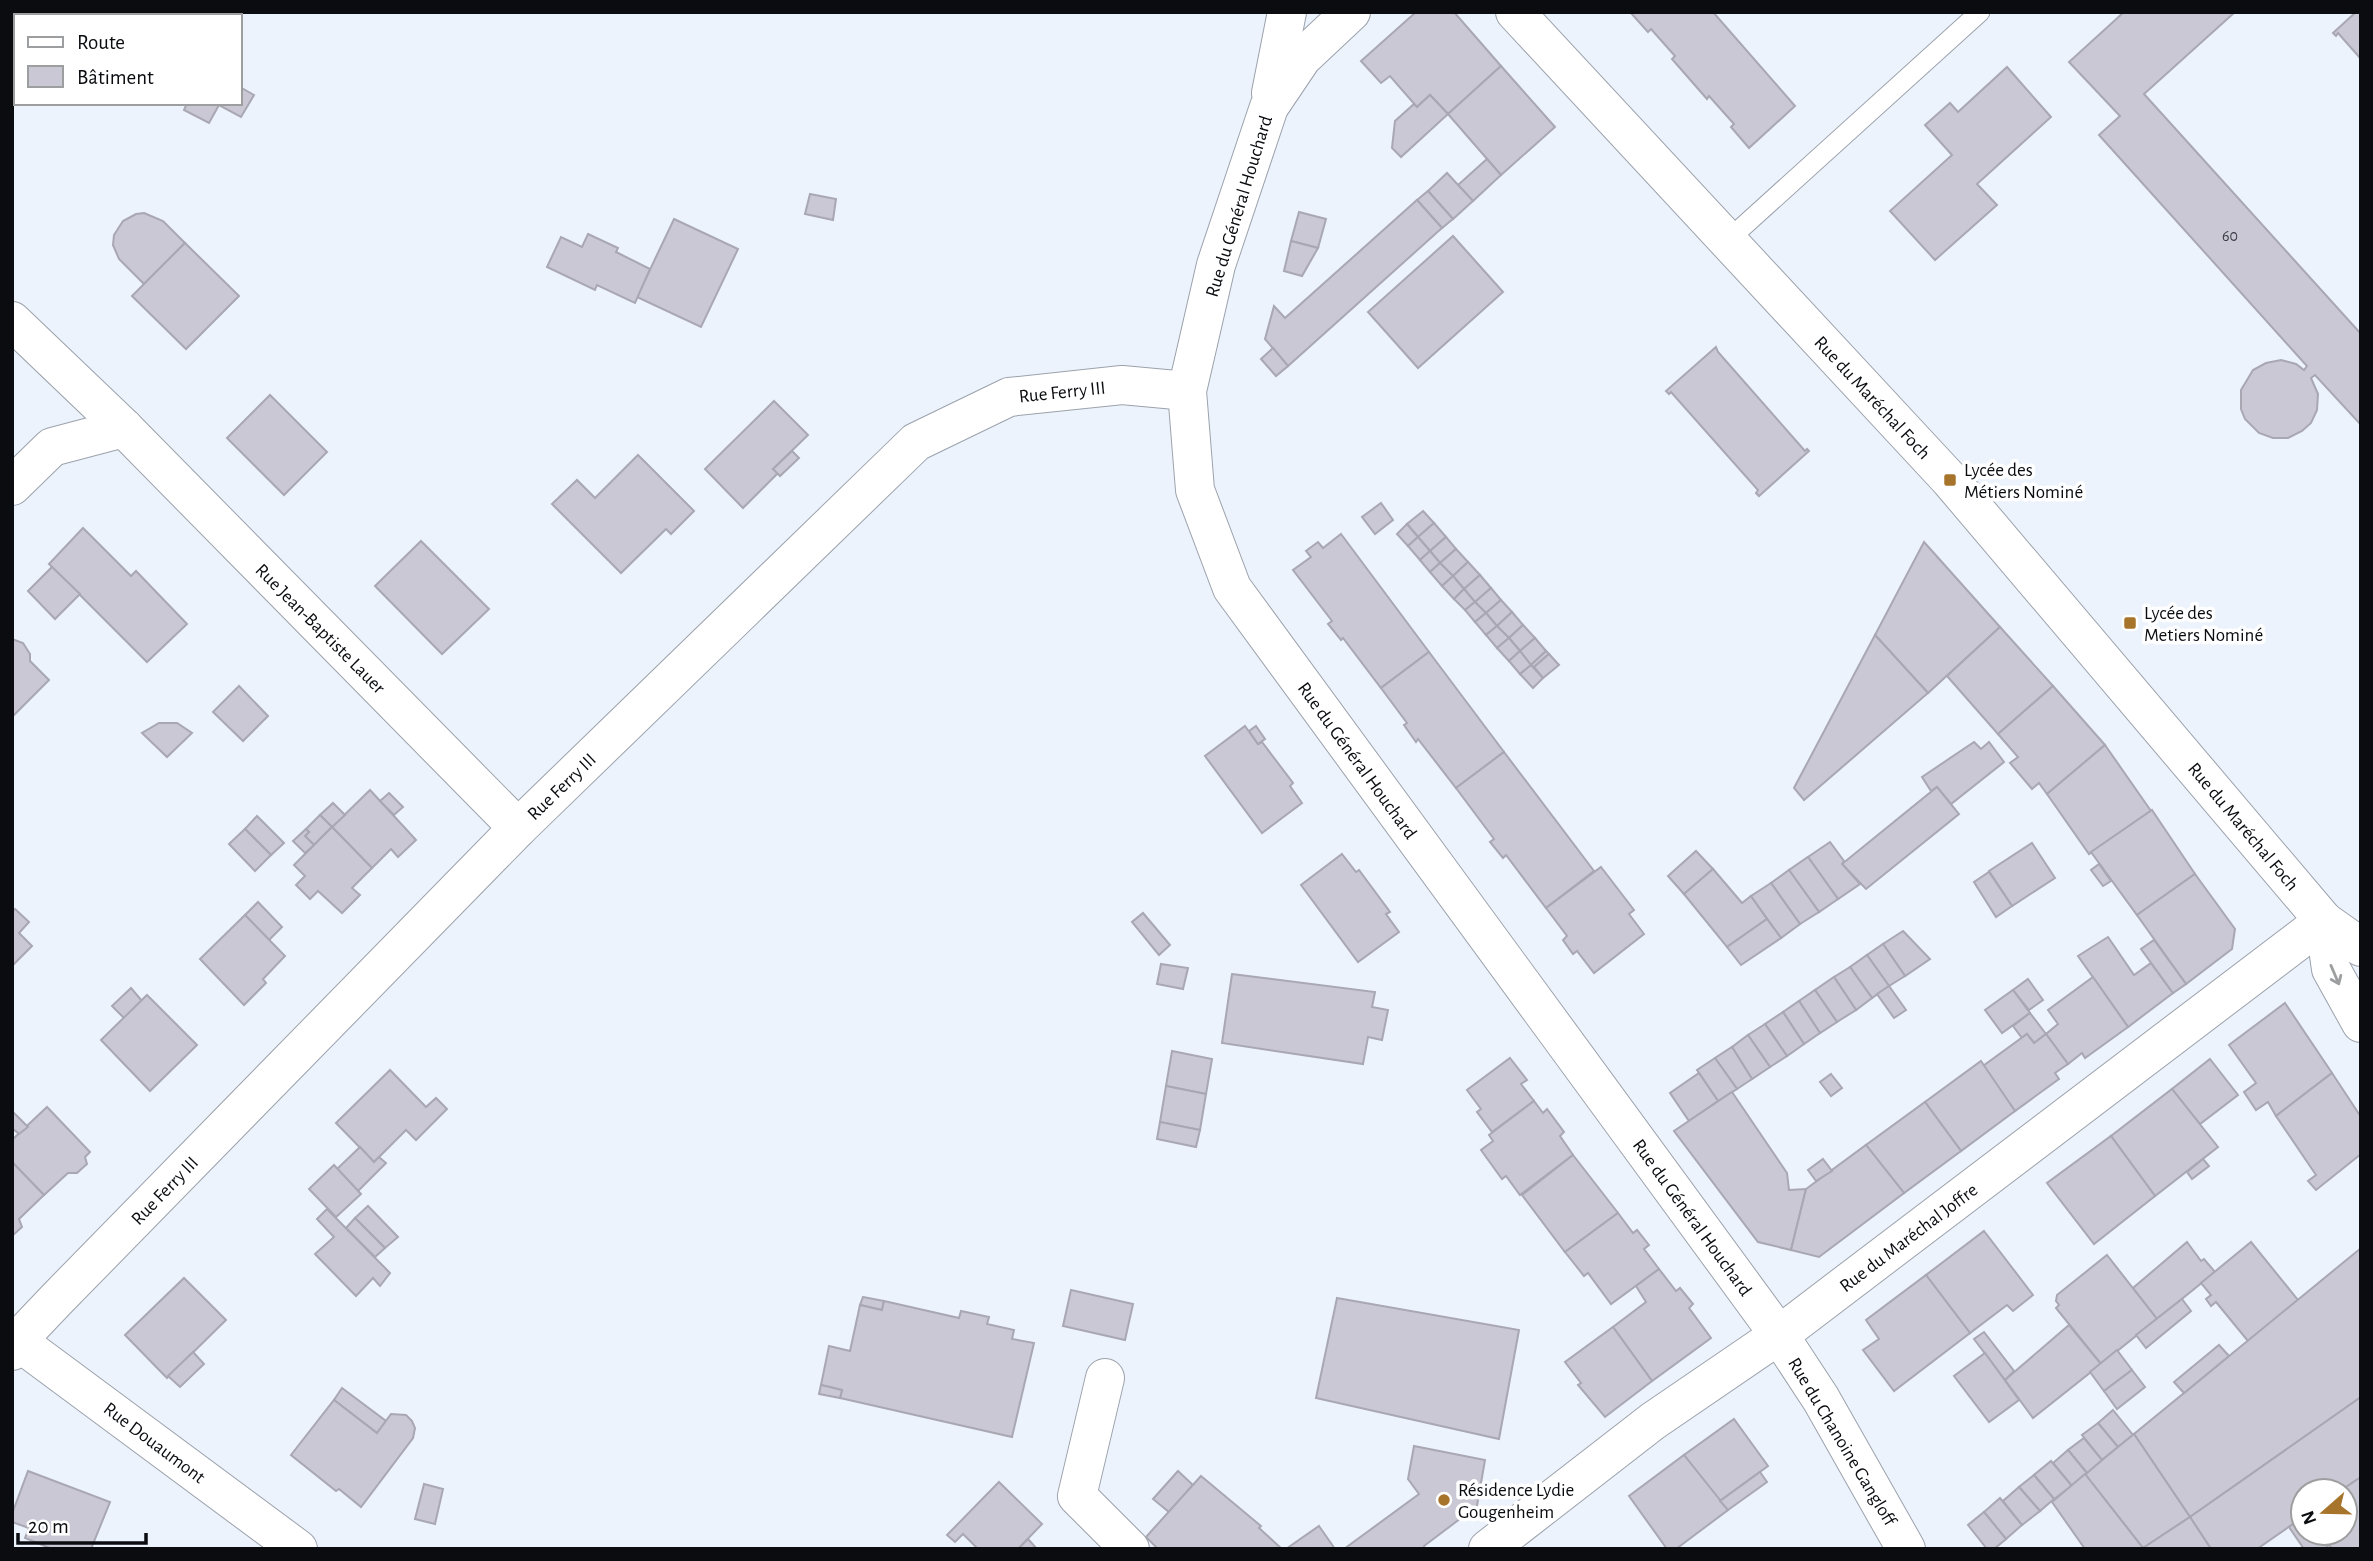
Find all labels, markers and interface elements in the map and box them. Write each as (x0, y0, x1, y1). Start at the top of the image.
legend (14, 14, 242, 105)
text: Route (77, 32, 125, 53)
text: Bâtiment (77, 67, 154, 88)
street label: Rue du Général Houchard (1203, 113, 1276, 299)
house number: 60 (2222, 228, 2238, 244)
street label: Rue du Maréchal Foch (1810, 333, 1934, 463)
street label: Rue Ferry III (1018, 378, 1106, 406)
place label: Lycée des Métiers Nominé (1964, 461, 2083, 502)
marker: Lycée des Métiers Nominé (1942, 472, 1958, 488)
street label: Rue Jean-Baptiste Lauer (251, 560, 389, 698)
place label: Lycée des Metiers Nominé (2144, 604, 2263, 645)
marker: Lycée des Metiers Nominé (2122, 615, 2138, 631)
street label: Rue du Général Houchard (1294, 679, 1420, 843)
street label: Rue Ferry III (524, 750, 600, 824)
street label: Rue du Maréchal Foch (2184, 759, 2302, 895)
one-way arrow (2329, 963, 2342, 985)
street label: Rue du Général Houchard (1629, 1136, 1755, 1300)
street label: Rue Ferry III (128, 1153, 202, 1229)
street label: Rue du Maréchal Joffre (1836, 1180, 1981, 1296)
street label: Rue du Chanoine Gangloff (1784, 1355, 1900, 1530)
street label: Rue Douaumont (100, 1399, 208, 1487)
north arrow (2289, 1477, 2359, 1547)
place label: Résidence Lydie Gougenheim (1458, 1481, 1574, 1522)
marker: Résidence Lydie Gougenheim (1436, 1492, 1452, 1508)
scale bar (18, 1502, 145, 1546)
text: N (2298, 1508, 2321, 1527)
text: 20 m (28, 1516, 69, 1537)

